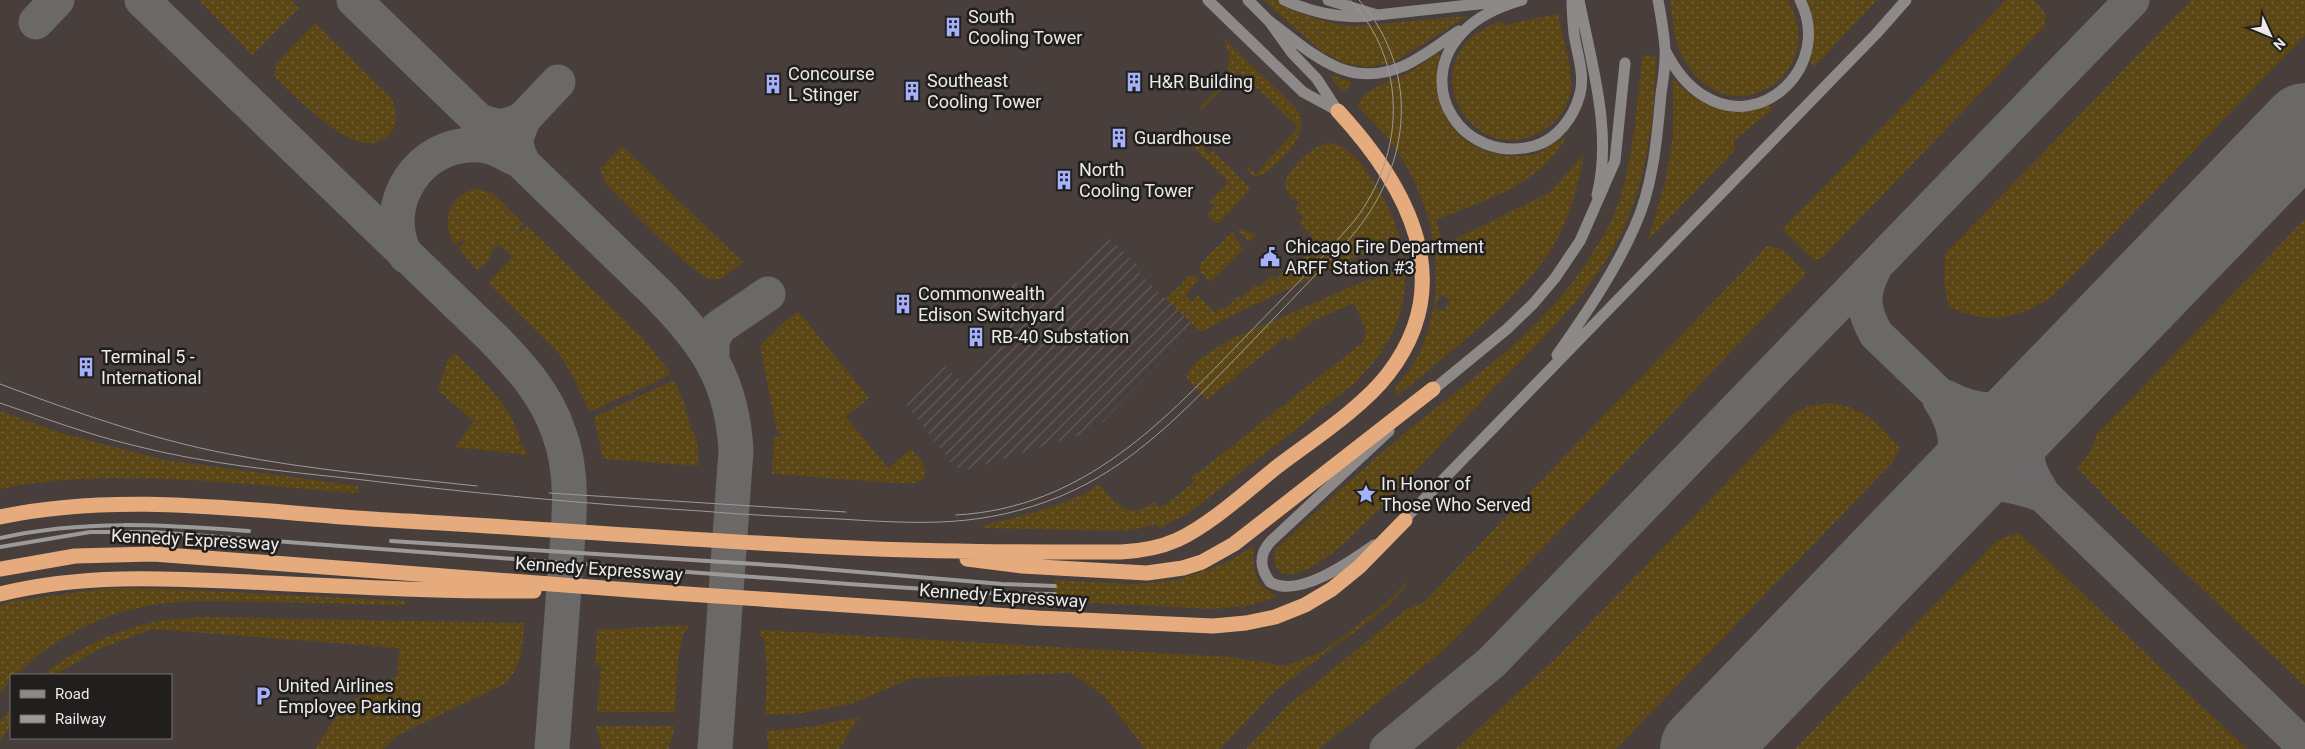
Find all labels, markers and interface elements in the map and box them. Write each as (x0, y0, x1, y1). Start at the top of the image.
place label: South Cooling Tower (968, 6, 1082, 48)
north arrow (2245, 10, 2295, 60)
building icon: South Cooling Tower (942, 16, 964, 38)
text: N (2270, 35, 2289, 53)
place label: Concourse L Stinger (788, 63, 874, 105)
place label: Southeast Cooling Tower (927, 70, 1041, 112)
building icon: H&R Building (1123, 71, 1145, 93)
place label: H&R Building (1149, 71, 1253, 92)
building icon: Concourse L Stinger (762, 73, 784, 95)
building icon: Southeast Cooling Tower (901, 80, 923, 102)
building icon: Guardhouse (1108, 127, 1130, 149)
place label: Guardhouse (1134, 127, 1231, 148)
place label: North Cooling Tower (1079, 159, 1193, 201)
building icon: North Cooling Tower (1053, 169, 1075, 191)
place label: Chicago Fire Department ARFF Station #3 (1285, 236, 1484, 278)
public building icon: Chicago Fire Department ARFF Station #3 (1259, 246, 1281, 268)
place label: Commonwealth Edison Switchyard (918, 283, 1065, 325)
building icon: Commonwealth Edison Switchyard (892, 293, 914, 315)
building icon: RB-40 Substation (965, 326, 987, 348)
place label: RB-40 Substation (991, 326, 1129, 347)
place label: Terminal 5 - International (101, 346, 202, 388)
building icon: Terminal 5 - International (75, 356, 97, 378)
place label: In Honor of Those Who Served (1381, 473, 1531, 515)
place icon: In Honor of Those Who Served (1355, 483, 1377, 505)
street label: Kennedy Expressway (110, 525, 280, 554)
street label: Kennedy Expressway (514, 552, 684, 585)
street label: Kennedy Expressway (918, 579, 1088, 612)
legend (10, 674, 172, 739)
place label: United Airlines Employee Parking (278, 675, 421, 717)
text: Road (55, 685, 89, 703)
parking icon: United Airlines Employee Parking (252, 685, 274, 707)
text: Railway (55, 710, 106, 728)

